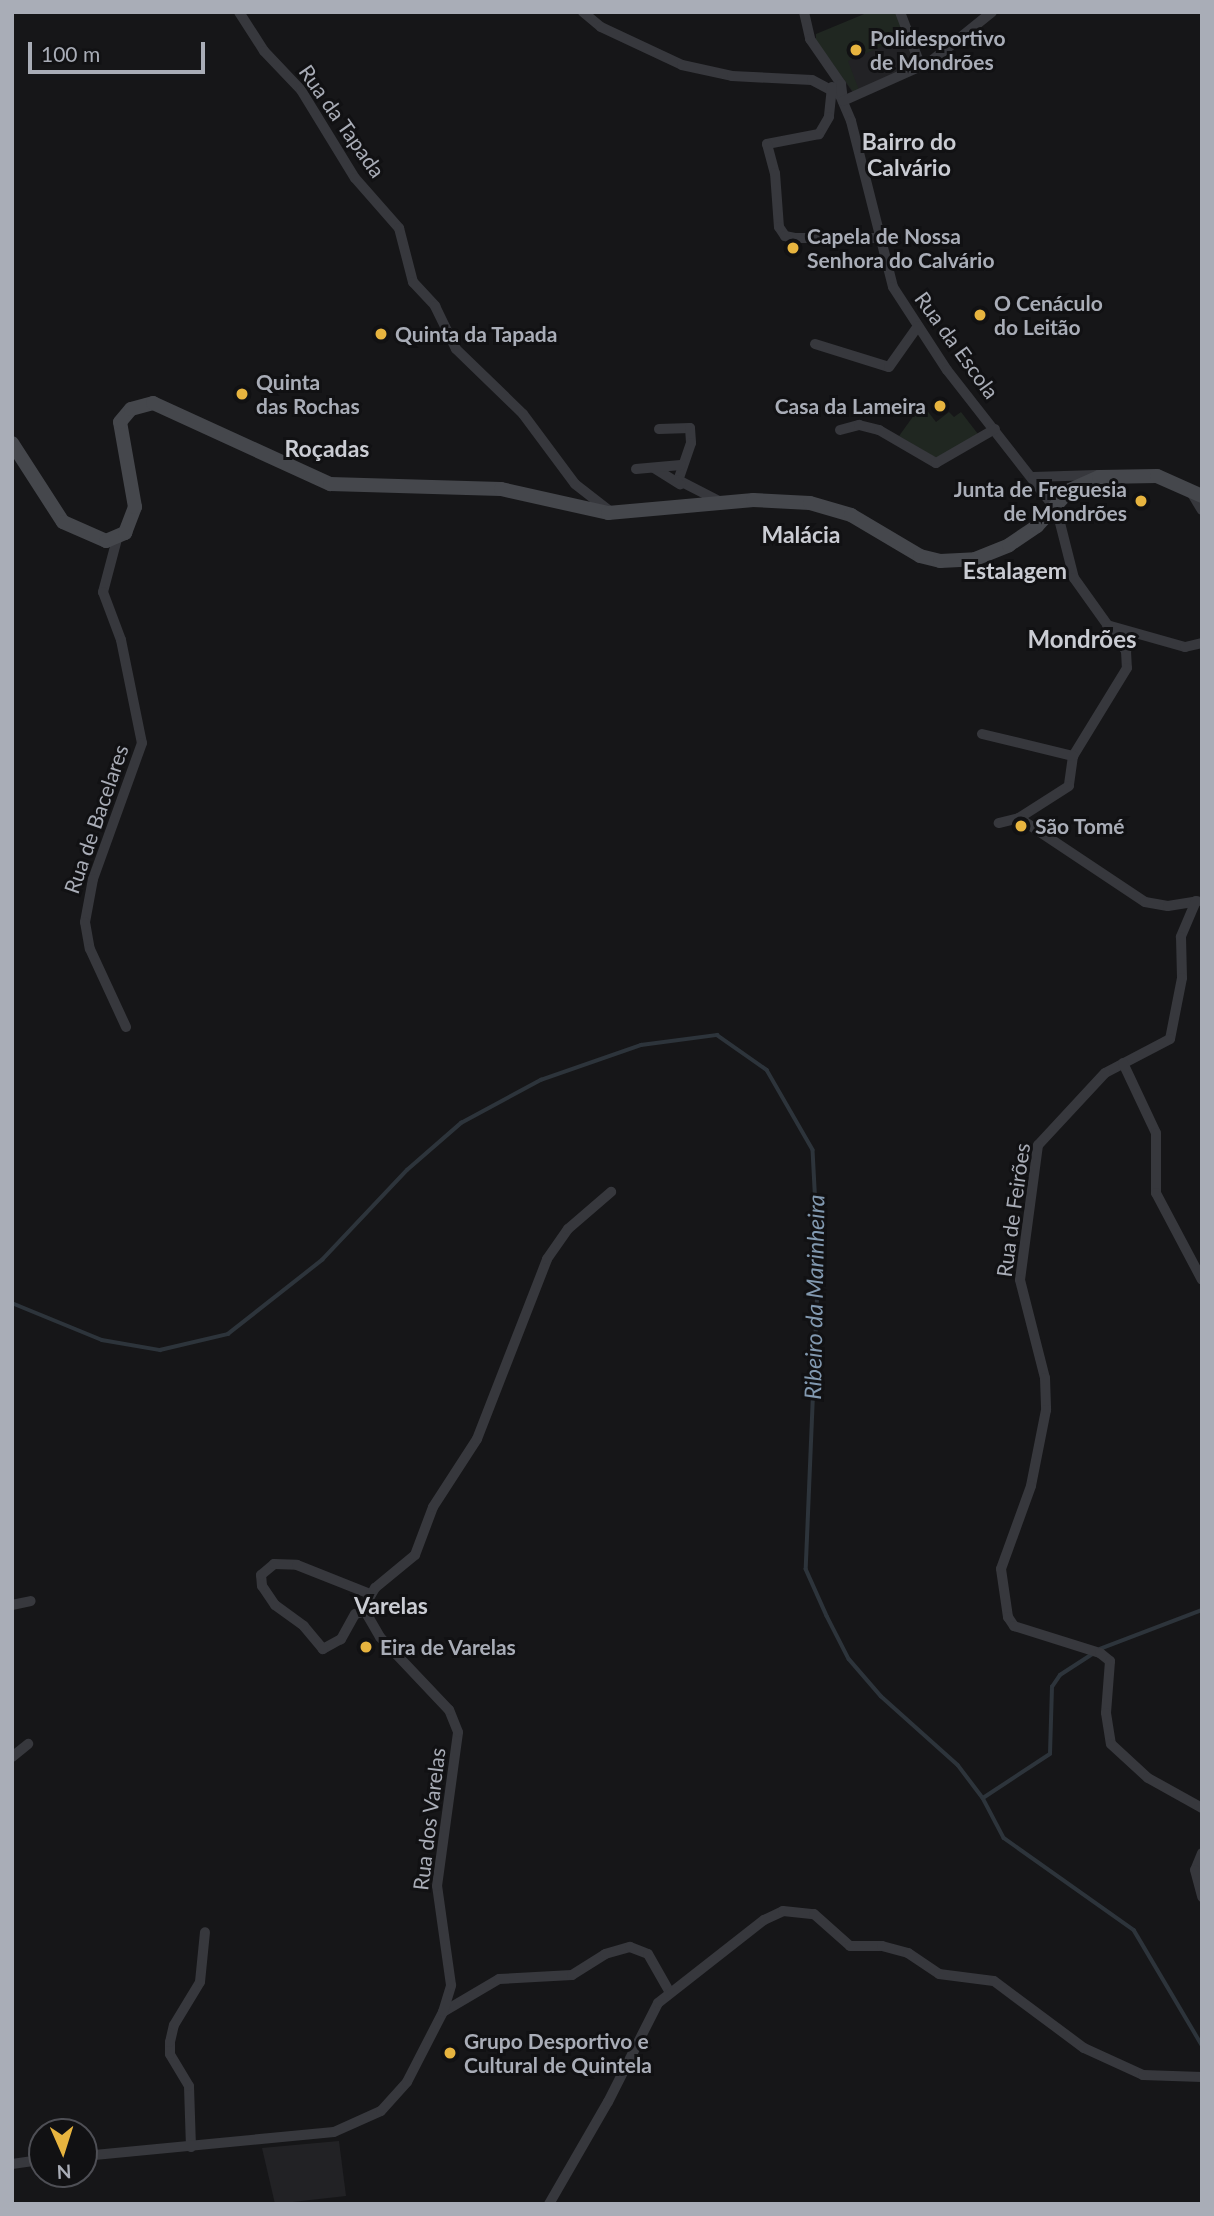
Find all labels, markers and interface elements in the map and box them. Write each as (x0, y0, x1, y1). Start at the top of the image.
place label: Polidesportivo de Mondrões (870, 25, 1006, 75)
scale bar (32, 28, 208, 72)
text: 100 m (41, 41, 100, 66)
marker: Polidesportivo de Mondrões (848, 42, 864, 58)
street label: Rua da Tapada (294, 59, 390, 183)
district label: Bairro do Calvário (862, 127, 956, 181)
place label: Capela de Nossa Senhora do Calvário (807, 223, 994, 273)
marker: Capela de Nossa Senhora do Calvário (785, 240, 801, 256)
street label: Rua da Escola (910, 287, 1004, 403)
place label: O Cenáculo do Leitão (994, 290, 1103, 340)
marker: O Cenáculo do Leitão (972, 307, 988, 323)
place label: Quinta da Tapada (395, 321, 558, 347)
marker: Quinta da Tapada (373, 326, 389, 342)
place label: Quinta das Rochas (256, 369, 360, 419)
marker: Quinta das Rochas (234, 386, 250, 402)
place label: Casa da Lameira (775, 393, 926, 419)
marker: Casa da Lameira (932, 398, 948, 414)
district label: Roçadas (285, 434, 369, 462)
place label: Junta de Freguesia de Mondrões (954, 476, 1127, 526)
marker: Junta de Freguesia de Mondrões (1133, 493, 1149, 509)
district label: Malácia (761, 520, 841, 548)
district label: Estalagem (963, 556, 1067, 584)
district label: Mondrões (1027, 625, 1137, 653)
street label: Rua de Bacelares (59, 741, 133, 897)
place label: São Tomé (1035, 813, 1125, 839)
marker: São Tomé (1013, 818, 1029, 834)
street label: Rua de Feirões (991, 1141, 1035, 1279)
water label: Ribeiro da Marinheira (798, 1194, 830, 1400)
district label: Varelas (354, 1591, 428, 1619)
place label: Eira de Varelas (380, 1634, 517, 1660)
marker: Eira de Varelas (358, 1639, 374, 1655)
street label: Rua dos Varelas (408, 1746, 450, 1892)
place label: Grupo Desportivo e Cultural de Quintela (464, 2028, 652, 2078)
marker: Grupo Desportivo e Cultural de Quintela (442, 2045, 458, 2061)
north arrow (28, 2118, 98, 2188)
text: N (56, 2161, 72, 2184)

